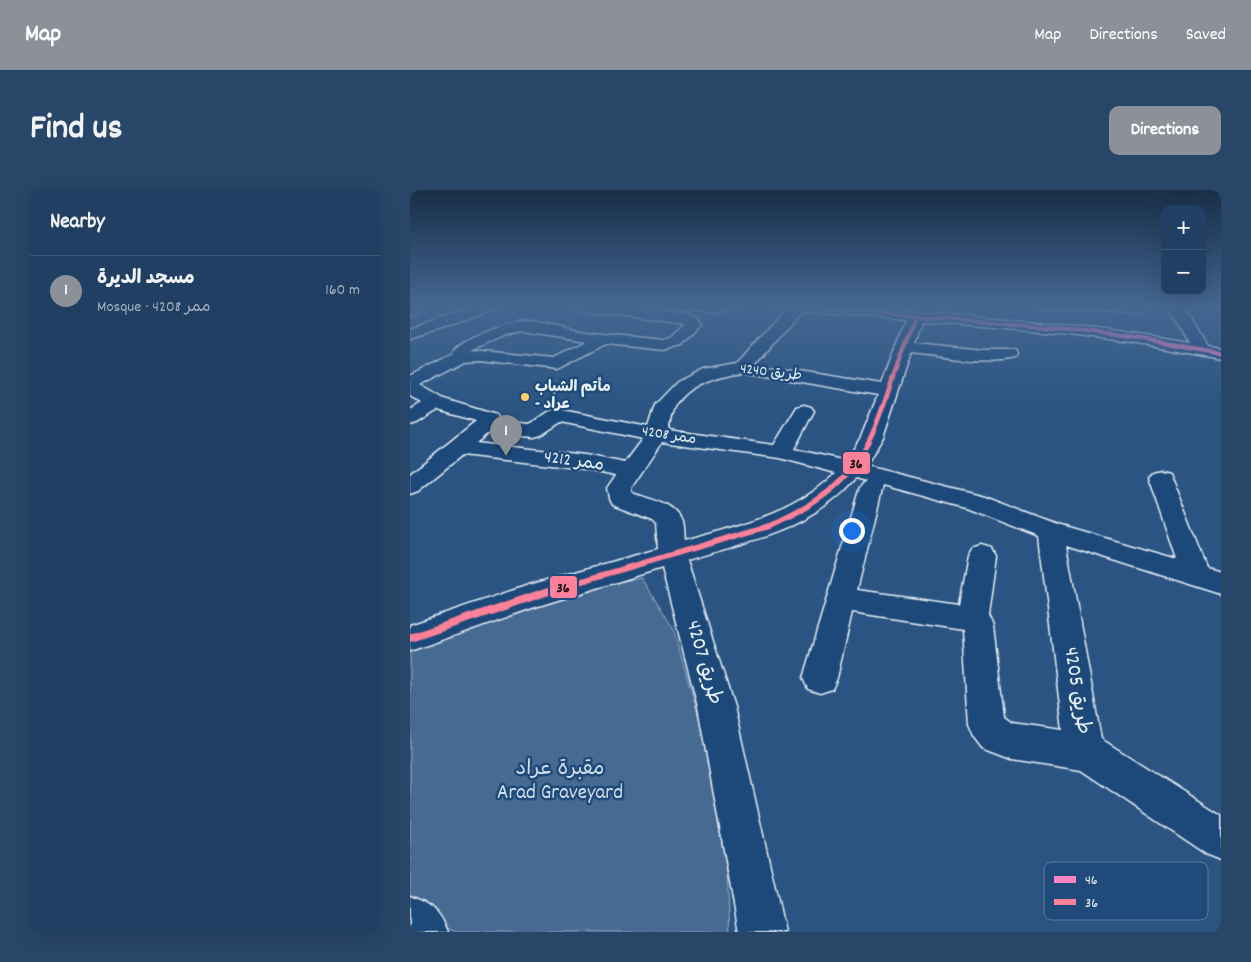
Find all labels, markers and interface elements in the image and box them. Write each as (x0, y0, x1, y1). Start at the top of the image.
text: Map (25, 18, 61, 52)
text: Map (1034, 23, 1061, 48)
text: Directions (1089, 23, 1158, 48)
text: Saved (1186, 23, 1226, 48)
text: Find us (30, 105, 122, 155)
button: Directions (1109, 106, 1221, 155)
map controls (1161, 205, 1206, 295)
button: + (1161, 205, 1206, 250)
text: Nearby (50, 208, 105, 238)
button: − (1161, 250, 1206, 295)
text: مسجد الديرة (97, 266, 195, 293)
text: 1 (64, 279, 68, 302)
text: 160 m (325, 279, 360, 302)
text: Mosque · ممر 4208 (97, 296, 211, 319)
street label: طريق 4240 (739, 358, 803, 388)
place label: مأتم الشباب - عراد (535, 376, 611, 416)
marker: مأتم الشباب - عراد (519, 391, 531, 403)
pin: 1 (490, 415, 522, 456)
street label: ممر 4208 (640, 421, 698, 451)
street label: ممر 4212 (542, 445, 606, 479)
line badge: 36 (842, 451, 871, 475)
text: 36 (849, 455, 863, 475)
your location (839, 518, 865, 544)
line badge: 36 (549, 575, 578, 599)
text: 36 (556, 579, 570, 599)
street label: طريق 4207 (677, 617, 729, 709)
street label: طريق 4205 (1054, 645, 1098, 737)
park label: مقبرة عراد Arad Graveyard (497, 755, 623, 809)
legend (1044, 862, 1208, 920)
text: 46 (1085, 871, 1098, 891)
text: 36 (1085, 894, 1098, 914)

